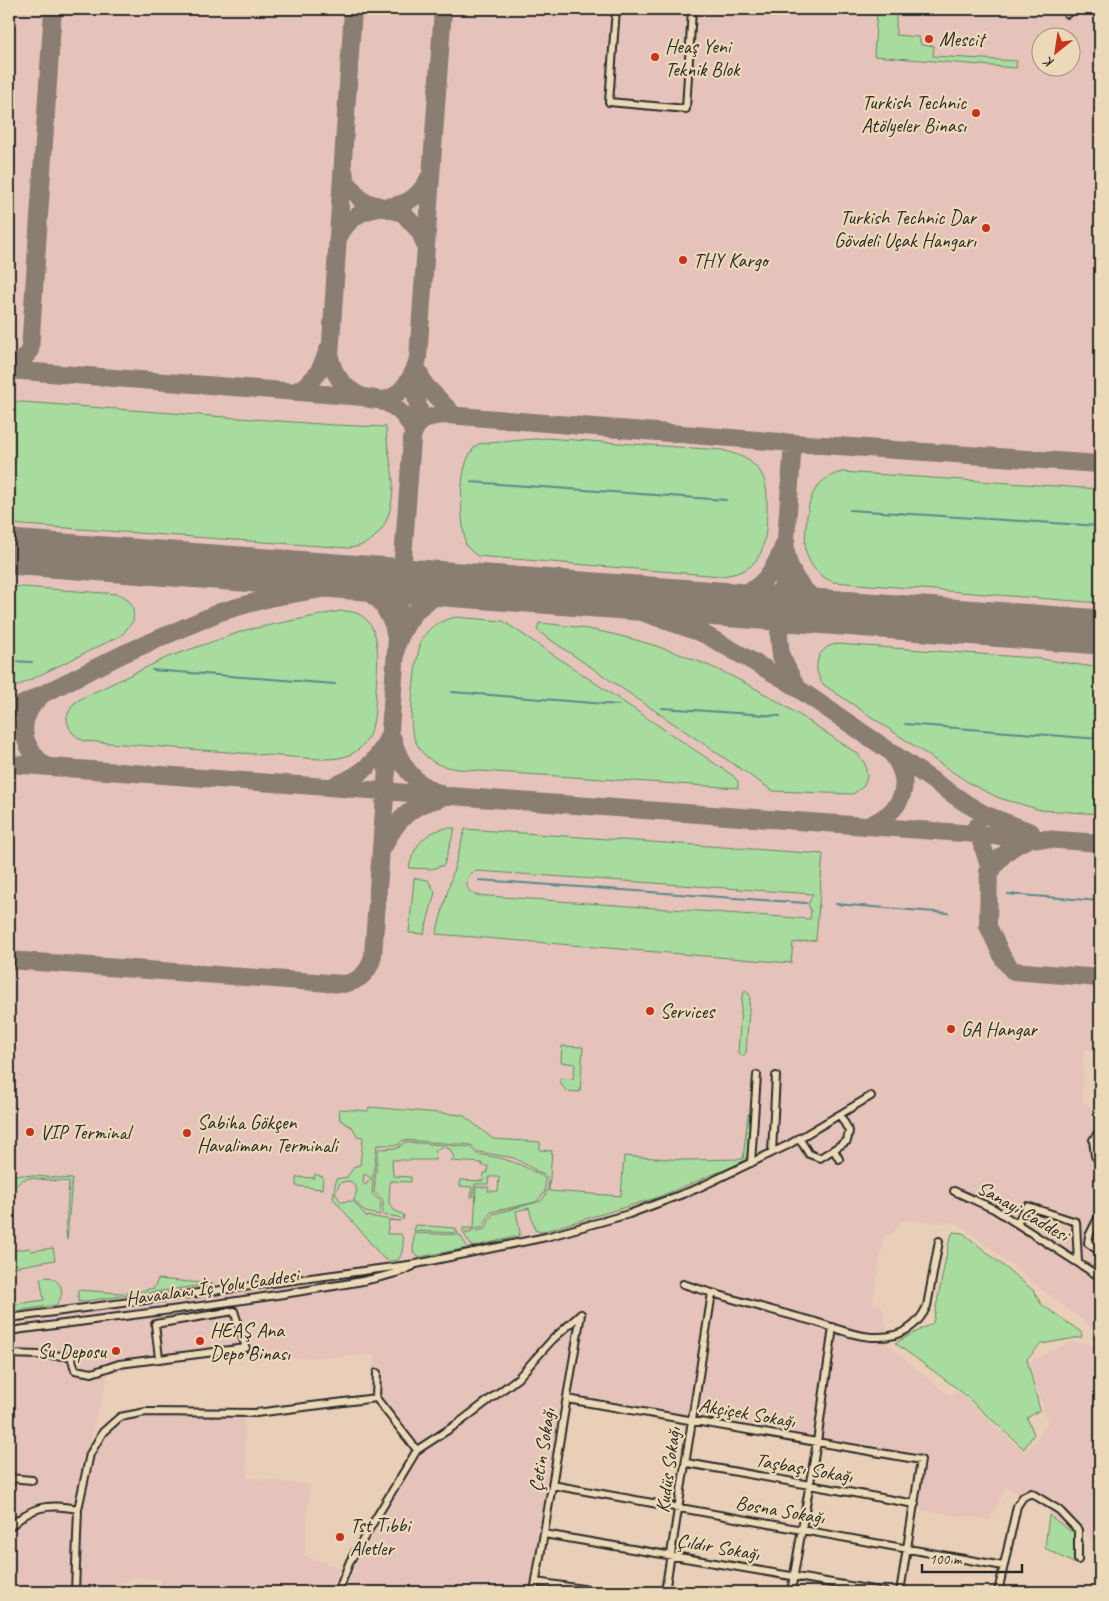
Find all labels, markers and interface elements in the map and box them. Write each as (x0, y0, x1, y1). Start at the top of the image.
place label: Mescit (939, 27, 987, 52)
north arrow (1032, 28, 1082, 78)
marker: Mescit (923, 33, 935, 45)
place label: Heaş Yeni Teknik Blok (665, 34, 741, 82)
marker: Heaş Yeni Teknik Blok (649, 51, 661, 63)
text: K (1040, 52, 1057, 72)
place label: Turkish Technic Atölyeler Binası (861, 90, 967, 138)
marker: Turkish Technic Atölyeler Binası (970, 107, 982, 119)
place label: Turkish Technic Dar Gövdeli Uçak Hangarı (834, 205, 978, 253)
marker: Turkish Technic Dar Gövdeli Uçak Hangarı (980, 222, 992, 234)
place label: THY Kargo (693, 248, 770, 273)
marker: THY Kargo (677, 254, 689, 266)
place label: Services (660, 999, 716, 1024)
marker: Services (644, 1005, 656, 1017)
place label: GA Hangar (961, 1017, 1039, 1042)
marker: GA Hangar (945, 1023, 957, 1035)
place label: Sabiha Gökçen Havalimanı Terminali (197, 1110, 339, 1158)
place label: VIP Terminal (40, 1120, 134, 1145)
marker: VIP Terminal (24, 1126, 36, 1138)
marker: Sabiha Gökçen Havalimanı Terminali (181, 1127, 193, 1139)
street label: Sanayi Caddesi (973, 1175, 1075, 1248)
street label: Havaalanı İç Yolu Caddesi (124, 1262, 302, 1312)
place label: HEAŞ Ana Depo Binası (210, 1318, 291, 1366)
marker: HEAŞ Ana Depo Binası (194, 1335, 206, 1347)
place label: Su Deposu (38, 1339, 108, 1364)
marker: Su Deposu (110, 1345, 122, 1357)
street label: Akçiçek Sokağı (697, 1392, 798, 1434)
street label: Çetin Sokağı (523, 1405, 561, 1493)
street label: Kudüs Sokağı (650, 1425, 687, 1514)
street label: Taşbaşı Sokağı (753, 1447, 856, 1489)
street label: Bosna Sokağı (734, 1490, 828, 1530)
place label: Tst Tıbbi Aletler (350, 1513, 412, 1561)
street label: Çıldır Sokağı (675, 1527, 762, 1567)
marker: Tst Tıbbi Aletler (334, 1531, 346, 1543)
scale bar (922, 1541, 1022, 1573)
text: 100 m (929, 1550, 963, 1569)

